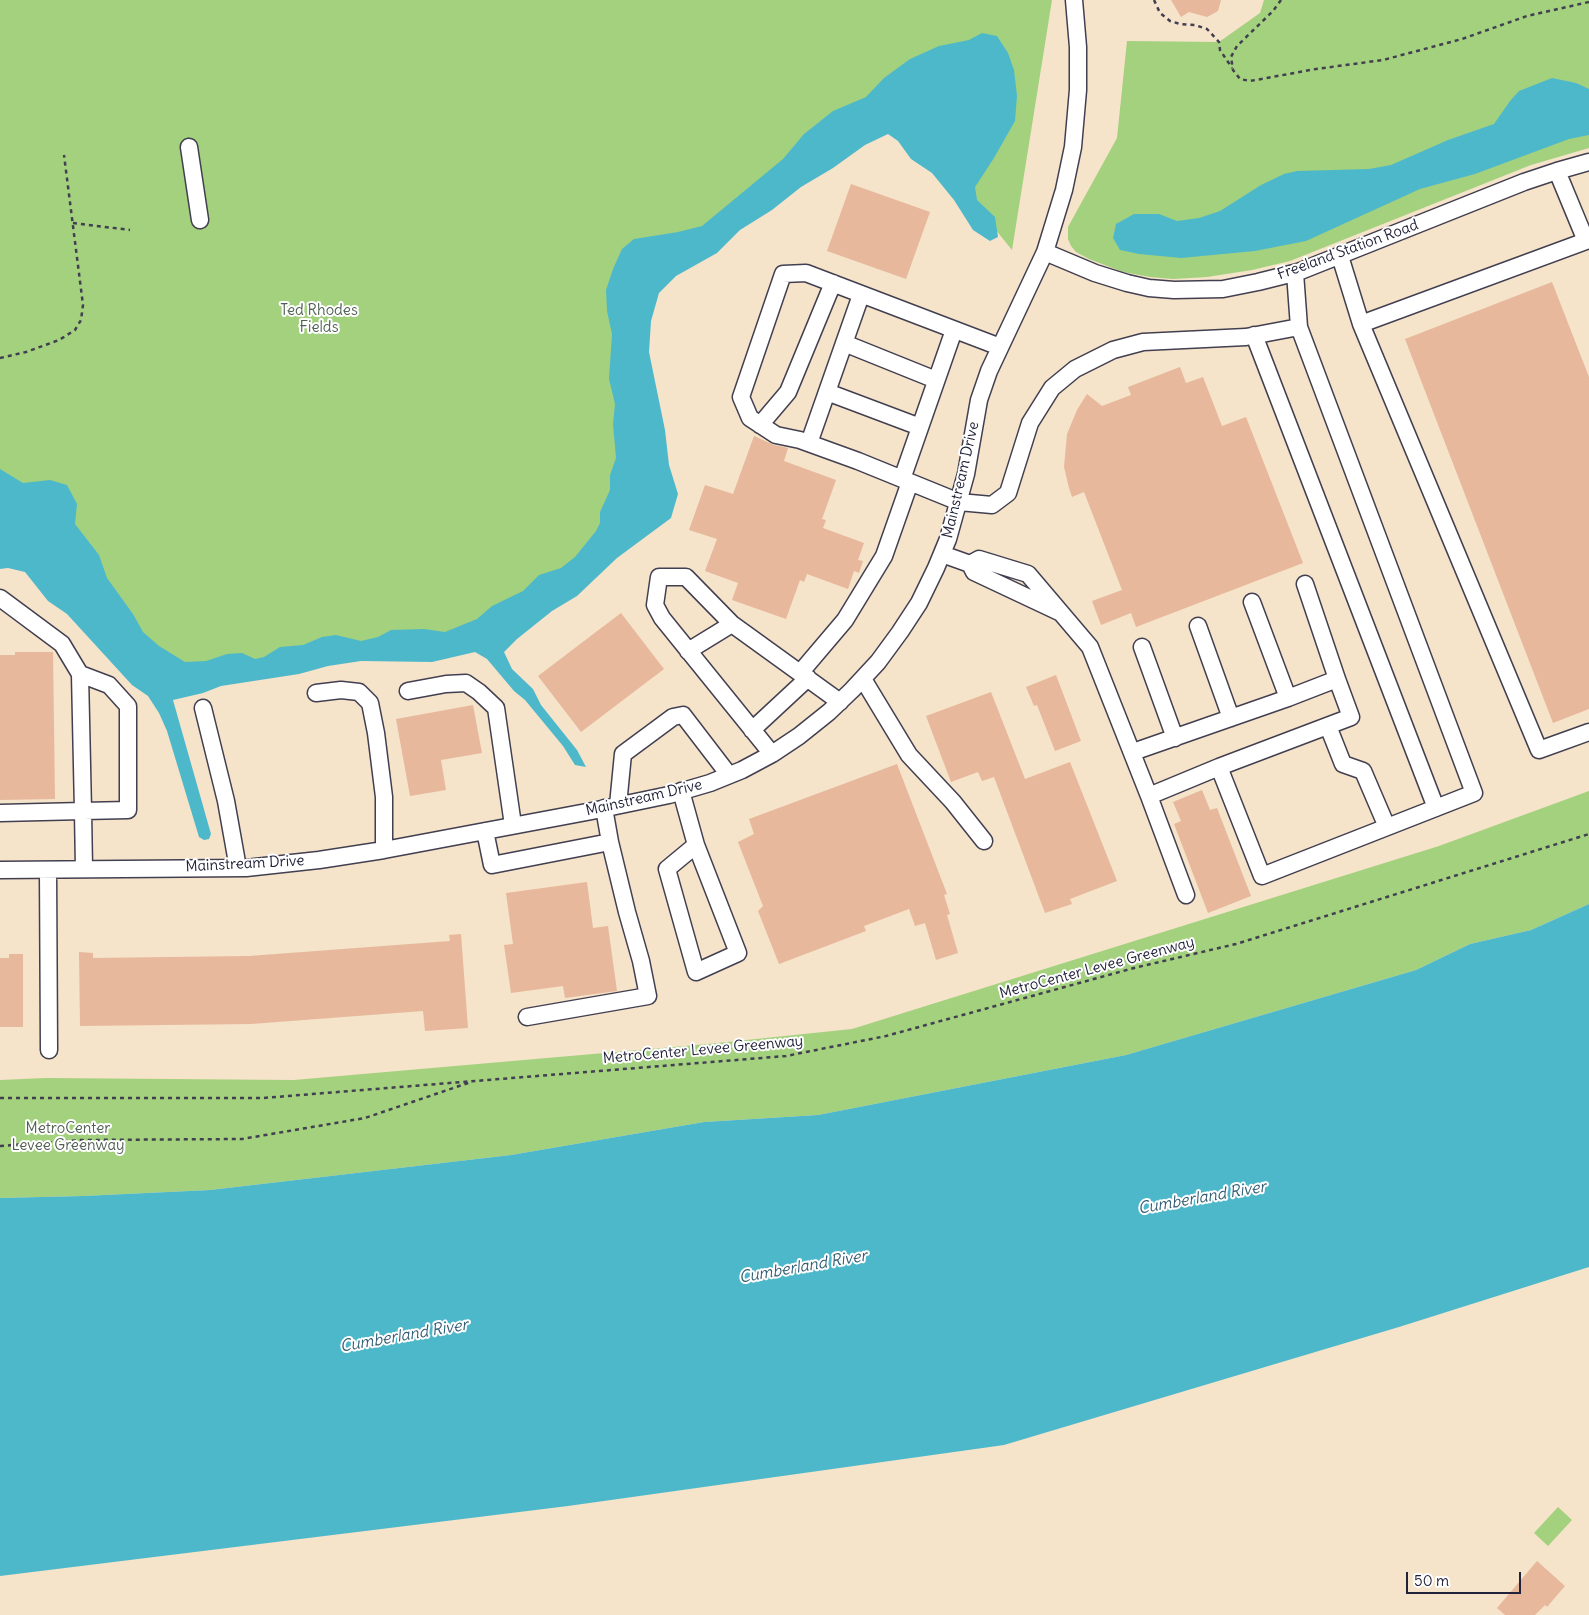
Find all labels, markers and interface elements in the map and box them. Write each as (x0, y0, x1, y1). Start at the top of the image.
street label: Freeland Station Road (1275, 216, 1421, 284)
park label: Ted Rhodes Fields (280, 302, 358, 337)
street label: Mainstream Drive (939, 420, 983, 540)
street label: Mainstream Drive (584, 776, 704, 820)
street label: Mainstream Drive (185, 852, 305, 876)
street label: MetroCenter Levee Greenway (997, 933, 1197, 1003)
street label: MetroCenter Levee Greenway (602, 1032, 804, 1068)
park label: MetroCenter Levee Greenway (12, 1120, 124, 1155)
water label: Cumberland River (1137, 1177, 1267, 1219)
water label: Cumberland River (738, 1246, 868, 1288)
water label: Cumberland River (339, 1315, 469, 1357)
scale bar (1409, 1562, 1524, 1594)
text: 50 m (1414, 1571, 1449, 1590)

